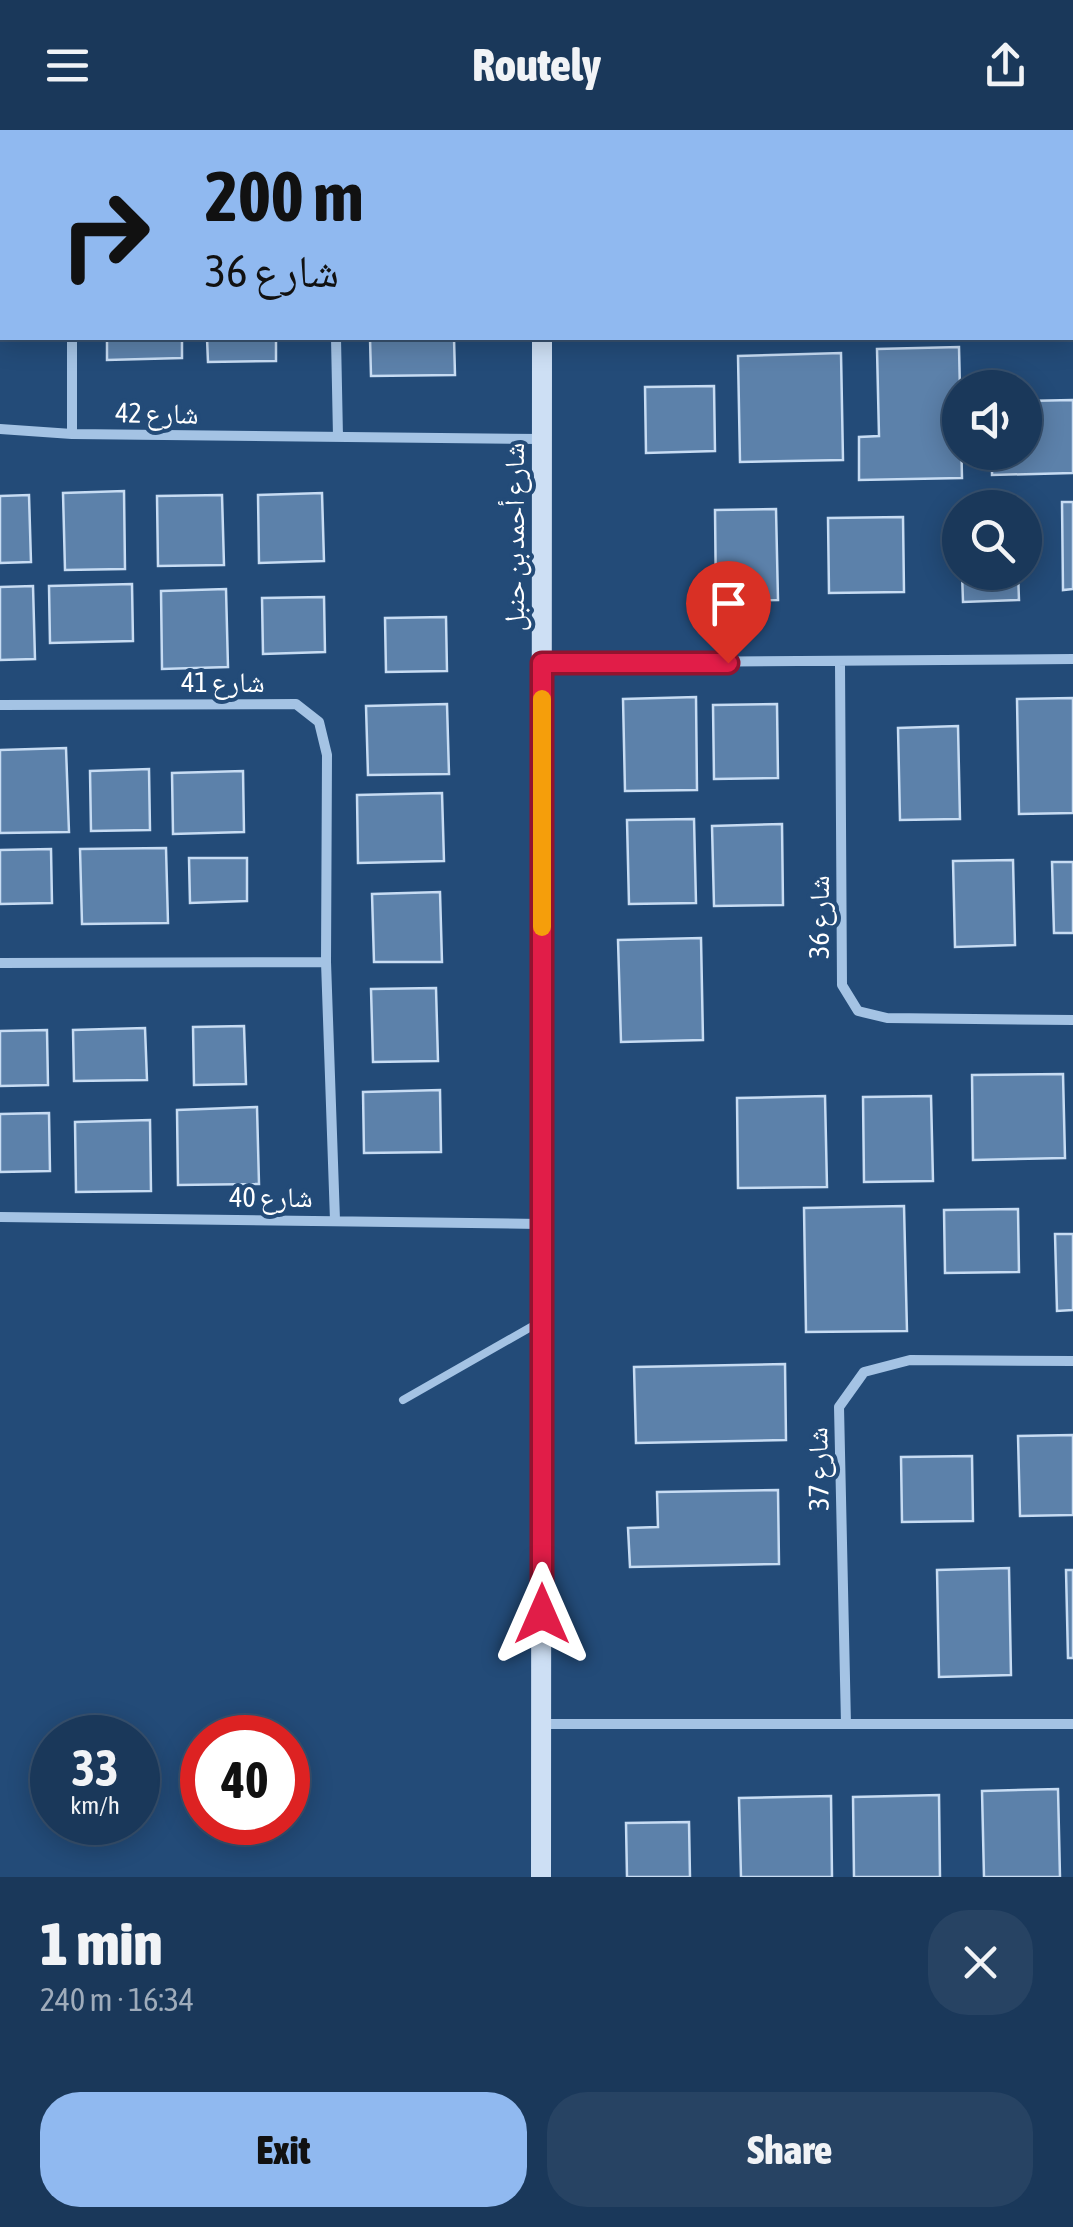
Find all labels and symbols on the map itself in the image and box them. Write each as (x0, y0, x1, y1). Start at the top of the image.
street label: شارع 42 (115, 396, 199, 432)
street label: شارع أحمد بن حنبل (497, 443, 532, 631)
pin (686, 561, 771, 664)
street label: شارع 41 (181, 666, 265, 700)
street label: شارع 36 (803, 875, 837, 959)
street label: شارع 40 (229, 1181, 313, 1215)
street label: شارع 37 (801, 1427, 837, 1511)
position arrow (490, 1562, 594, 1666)
speed limit sign: 40 (180, 1715, 310, 1845)

